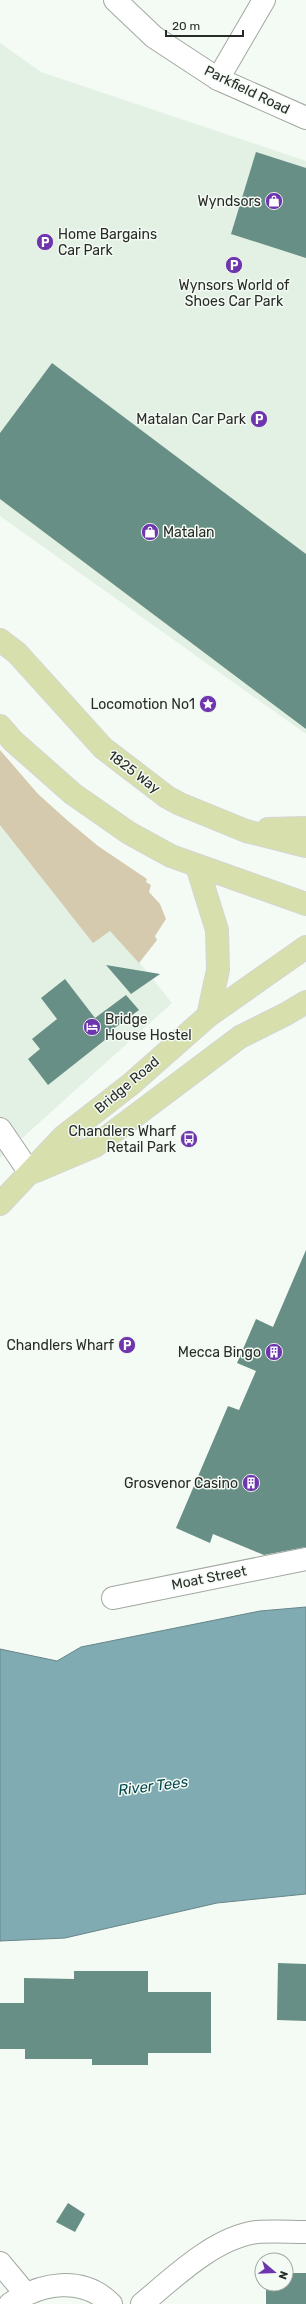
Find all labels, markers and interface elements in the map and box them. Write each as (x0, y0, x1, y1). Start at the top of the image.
scale bar (166, 12, 243, 38)
text: 20 m (172, 19, 200, 33)
street label: Parkfield Road (201, 62, 293, 118)
shop icon: Wyndsors (264, 191, 284, 211)
place label: Wyndsors (198, 193, 261, 210)
place label: Home Bargains Car Park (58, 226, 157, 259)
parking icon: Home Bargains Car Park (35, 232, 55, 252)
parking icon: Wynsors World of Shoes Car Park (224, 255, 244, 275)
place label: Wynsors World of Shoes Car Park (178, 277, 290, 310)
parking icon: Matalan Car Park (249, 409, 269, 429)
place label: Matalan Car Park (136, 411, 247, 428)
shop icon: Matalan (140, 522, 160, 542)
place label: Matalan (163, 524, 215, 541)
place icon: Locomotion No1 (198, 694, 218, 714)
place label: Locomotion No1 (90, 696, 195, 713)
street label: 1825 Way (105, 747, 164, 797)
place label: Bridge House Hostel (105, 1011, 192, 1044)
hotel icon: Bridge House Hostel (82, 1017, 102, 1037)
street label: Bridge Road (91, 1053, 163, 1117)
place label: Chandlers Wharf Retail Park (69, 1123, 177, 1156)
bus stop icon: Chandlers Wharf Retail Park (179, 1129, 199, 1149)
parking icon: Chandlers Wharf (117, 1335, 137, 1355)
place label: Chandlers Wharf (7, 1337, 115, 1354)
building icon: Mecca Bingo (264, 1342, 284, 1362)
place label: Mecca Bingo (178, 1344, 261, 1361)
building icon: Grosvenor Casino (241, 1473, 261, 1493)
place label: Grosvenor Casino (124, 1475, 238, 1492)
street label: Moat Street (170, 1562, 249, 1594)
water label: River Tees (117, 1773, 189, 1799)
north arrow (254, 2252, 294, 2292)
text: N (276, 2269, 290, 2281)

